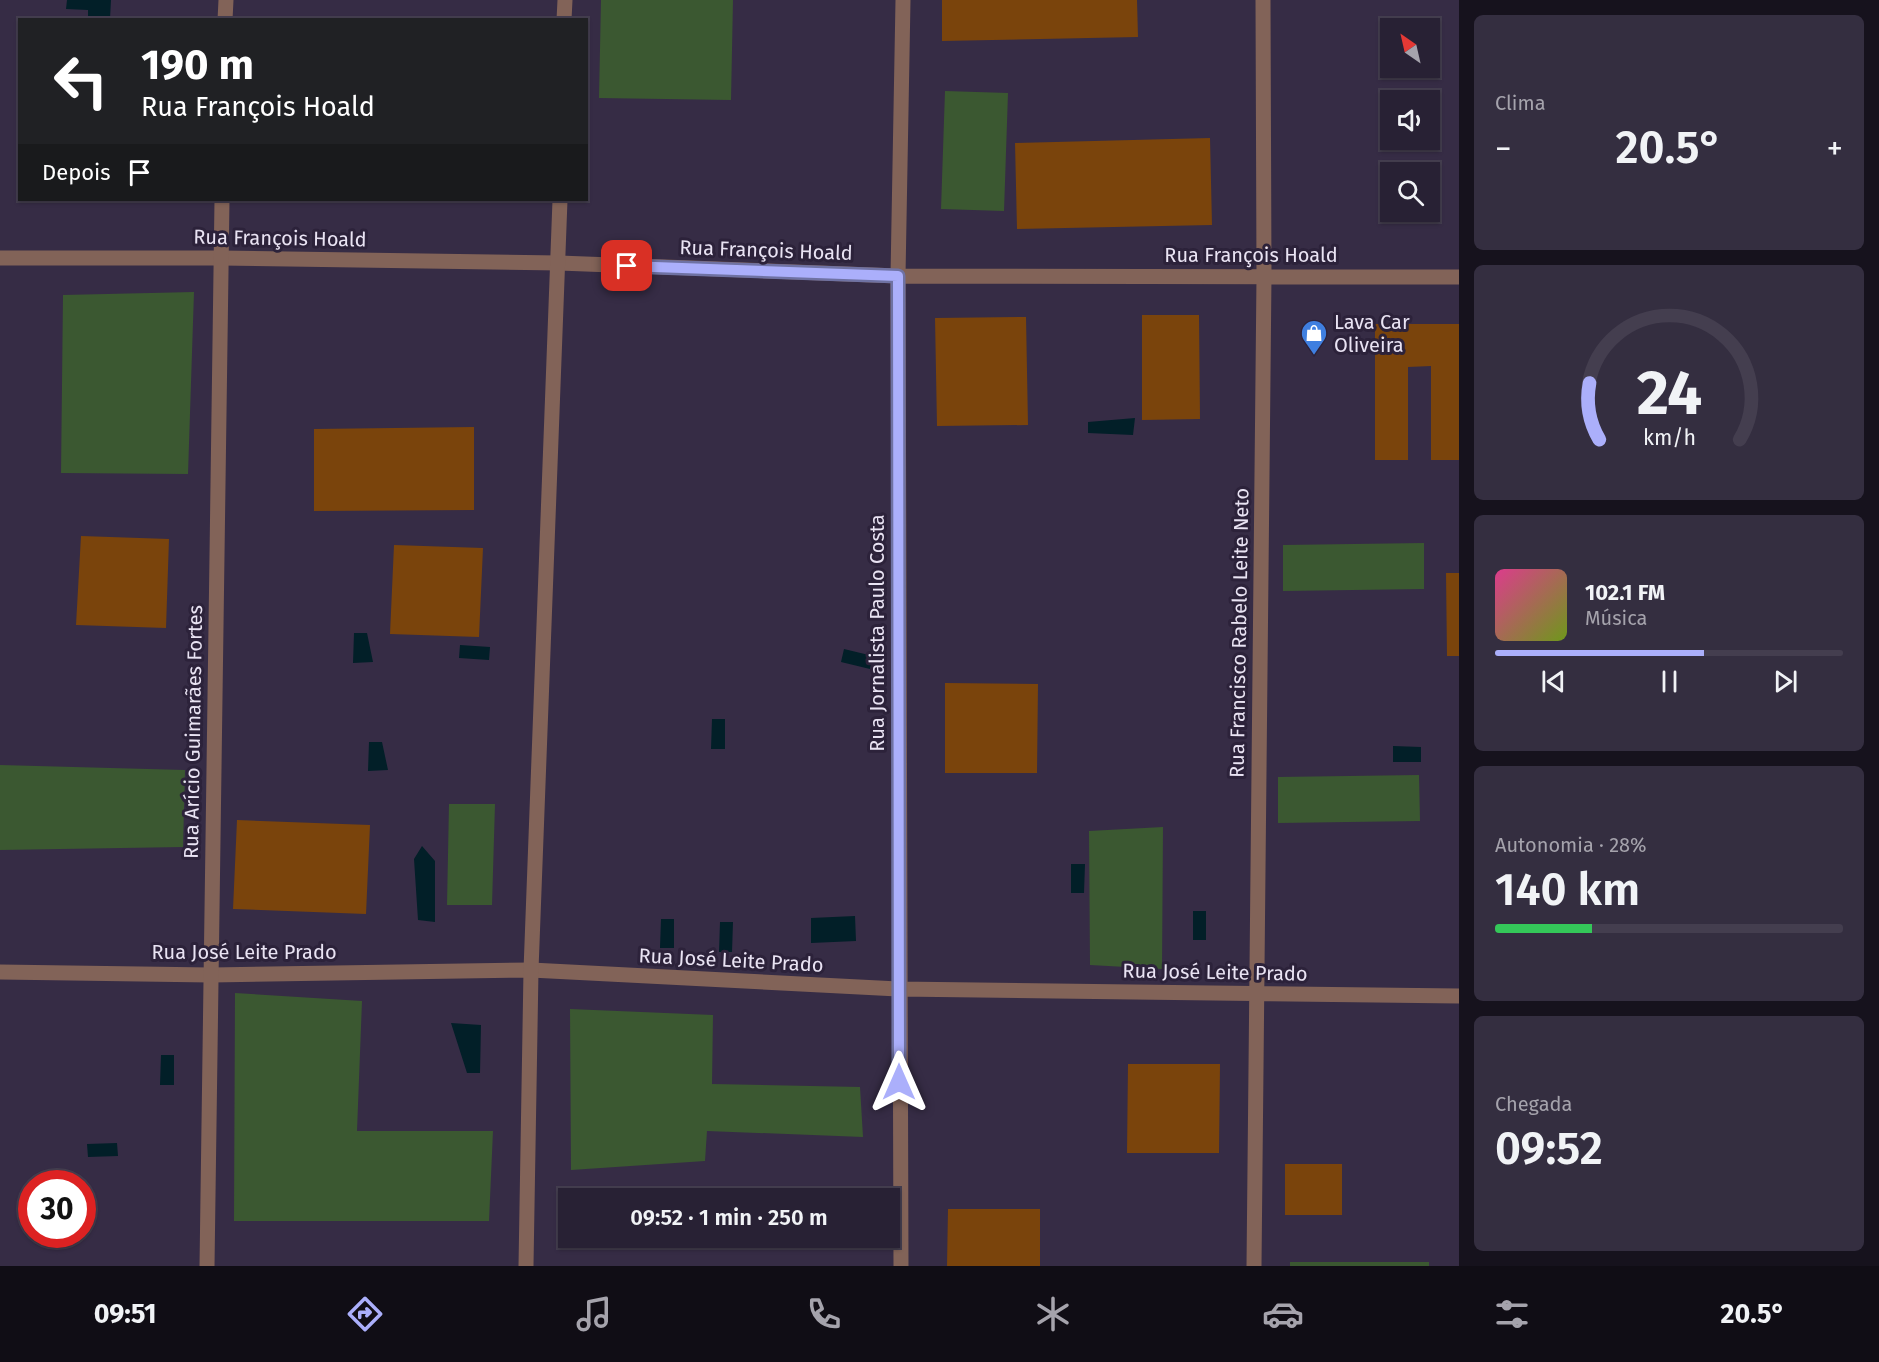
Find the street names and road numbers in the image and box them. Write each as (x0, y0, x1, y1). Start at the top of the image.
street label: Rua François Hoald (193, 224, 367, 253)
street label: Rua François Hoald (679, 235, 853, 266)
street label: Rua François Hoald (1164, 243, 1338, 268)
street label: Rua Francisco Rabelo Leite Neto (1224, 488, 1254, 778)
street label: Rua Jornalista Paulo Costa (865, 514, 889, 752)
street label: Rua Arício Guimarães Fortes (179, 605, 207, 859)
street label: Rua José Leite Prado (151, 940, 337, 964)
street label: Rua José Leite Prado (638, 943, 824, 977)
street label: Rua José Leite Prado (1122, 958, 1308, 986)

